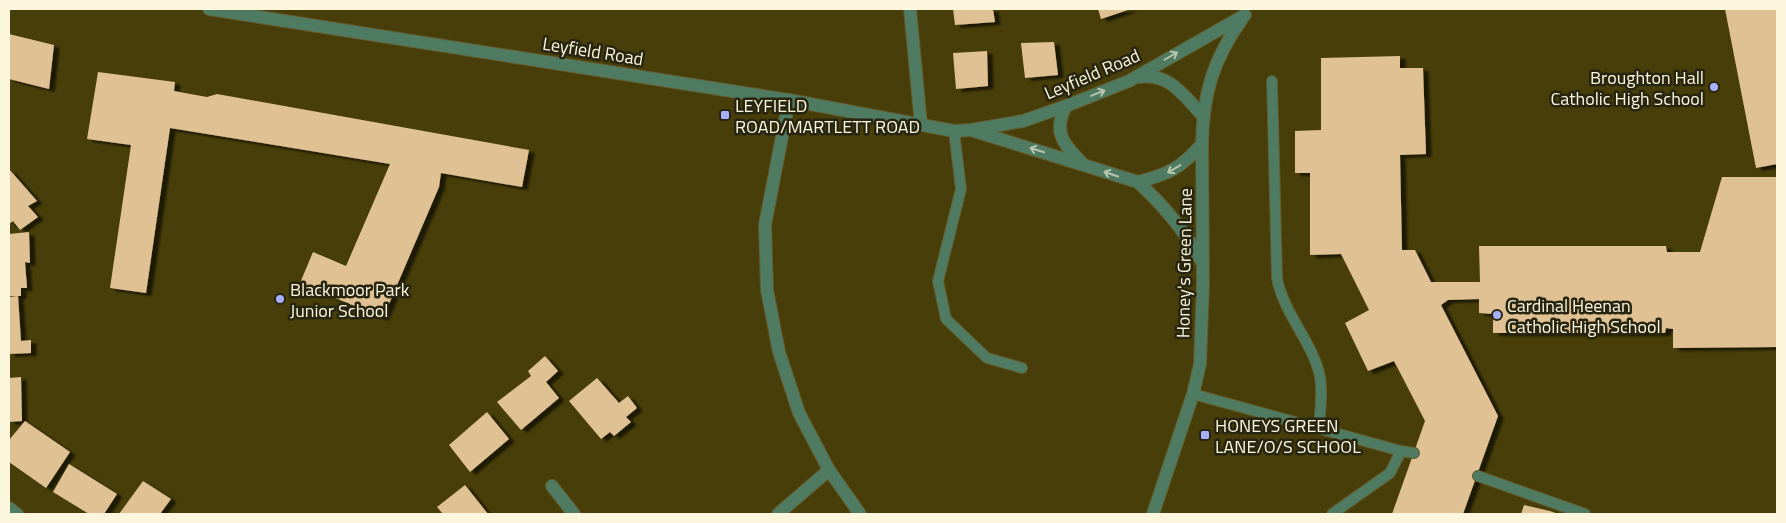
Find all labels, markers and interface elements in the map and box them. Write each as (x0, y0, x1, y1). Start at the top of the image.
street label: Leyfield Road (541, 30, 645, 72)
street label: Leyfield Road (1040, 42, 1144, 106)
one-way arrow (1164, 51, 1179, 61)
place label: Broughton Hall Catholic High School (1550, 64, 1704, 112)
marker: Broughton Hall Catholic High School (1708, 81, 1720, 93)
one-way arrow (1090, 88, 1105, 97)
place label: LEYFIELD ROAD/MARTLETT ROAD (735, 92, 920, 140)
marker: LEYFIELD ROAD/MARTLETT ROAD (719, 109, 731, 121)
one-way arrow (1029, 145, 1045, 155)
one-way arrow (1167, 165, 1181, 175)
one-way arrow (1103, 168, 1119, 178)
street label: Honey's Green Lane (1169, 188, 1199, 338)
place label: Blackmoor Park Junior School (290, 276, 410, 324)
place label: Cardinal Heenan Catholic High School (1507, 292, 1661, 340)
marker: Blackmoor Park Junior School (274, 293, 286, 305)
marker: Cardinal Heenan Catholic High School (1491, 309, 1503, 321)
place label: HONEYS GREEN LANE/O/S SCHOOL (1215, 412, 1361, 460)
marker: HONEYS GREEN LANE/O/S SCHOOL (1199, 429, 1211, 441)

